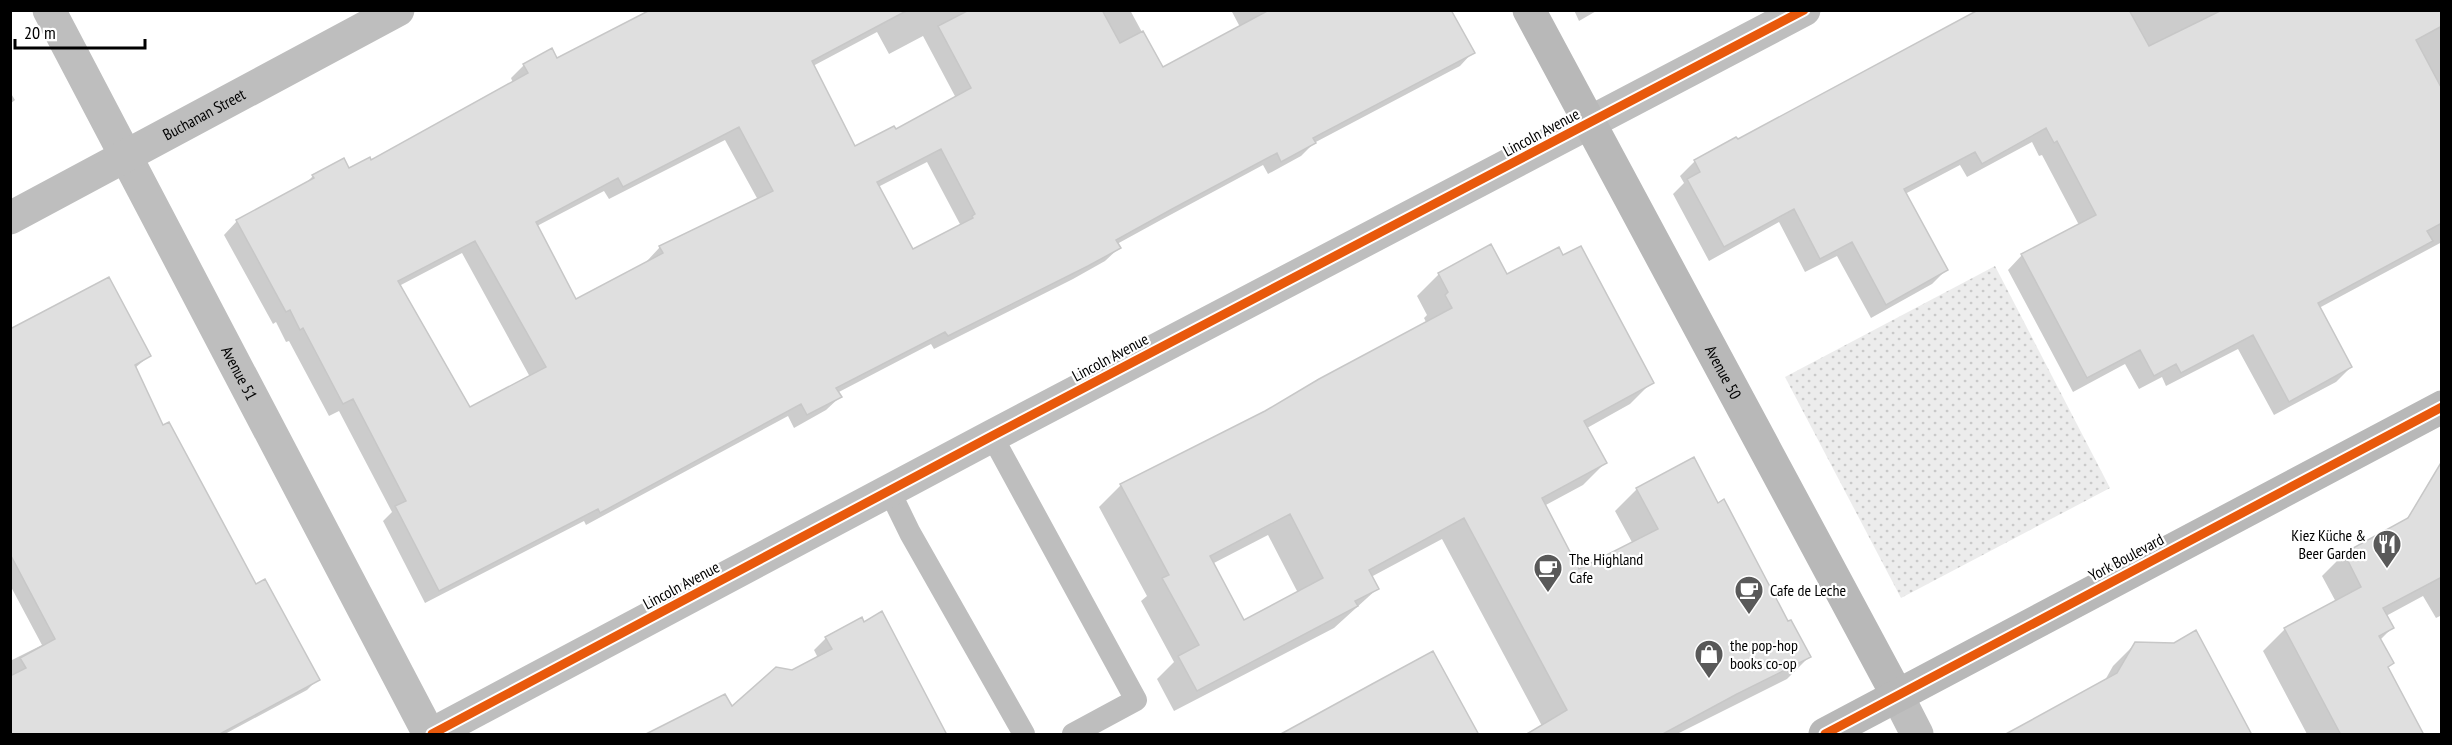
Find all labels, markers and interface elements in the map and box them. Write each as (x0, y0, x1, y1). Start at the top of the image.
scale bar (15, 12, 146, 50)
text: 20 m (24, 21, 56, 44)
street label: Buchanan Street (159, 84, 249, 144)
street label: Lincoln Avenue (1499, 104, 1583, 160)
street label: Lincoln Avenue (1068, 329, 1152, 385)
street label: Avenue 50 (1701, 342, 1746, 402)
street label: Avenue 51 (217, 343, 262, 403)
place label: Kiez Küche & Beer Garden (2291, 525, 2366, 563)
restaurant icon: Kiez Küche & Beer Garden (2371, 528, 2403, 570)
street label: York Boulevard (2085, 529, 2167, 585)
place label: The Highland Cafe (1569, 549, 1643, 587)
cafe icon: The Highland Cafe (1532, 552, 1564, 594)
street label: Lincoln Avenue (639, 557, 723, 613)
cafe icon: Cafe de Leche (1733, 574, 1765, 616)
place label: Cafe de Leche (1770, 580, 1846, 600)
place label: the pop-hop books co-op (1730, 635, 1798, 673)
shop icon: the pop-hop books co-op (1693, 638, 1725, 680)

